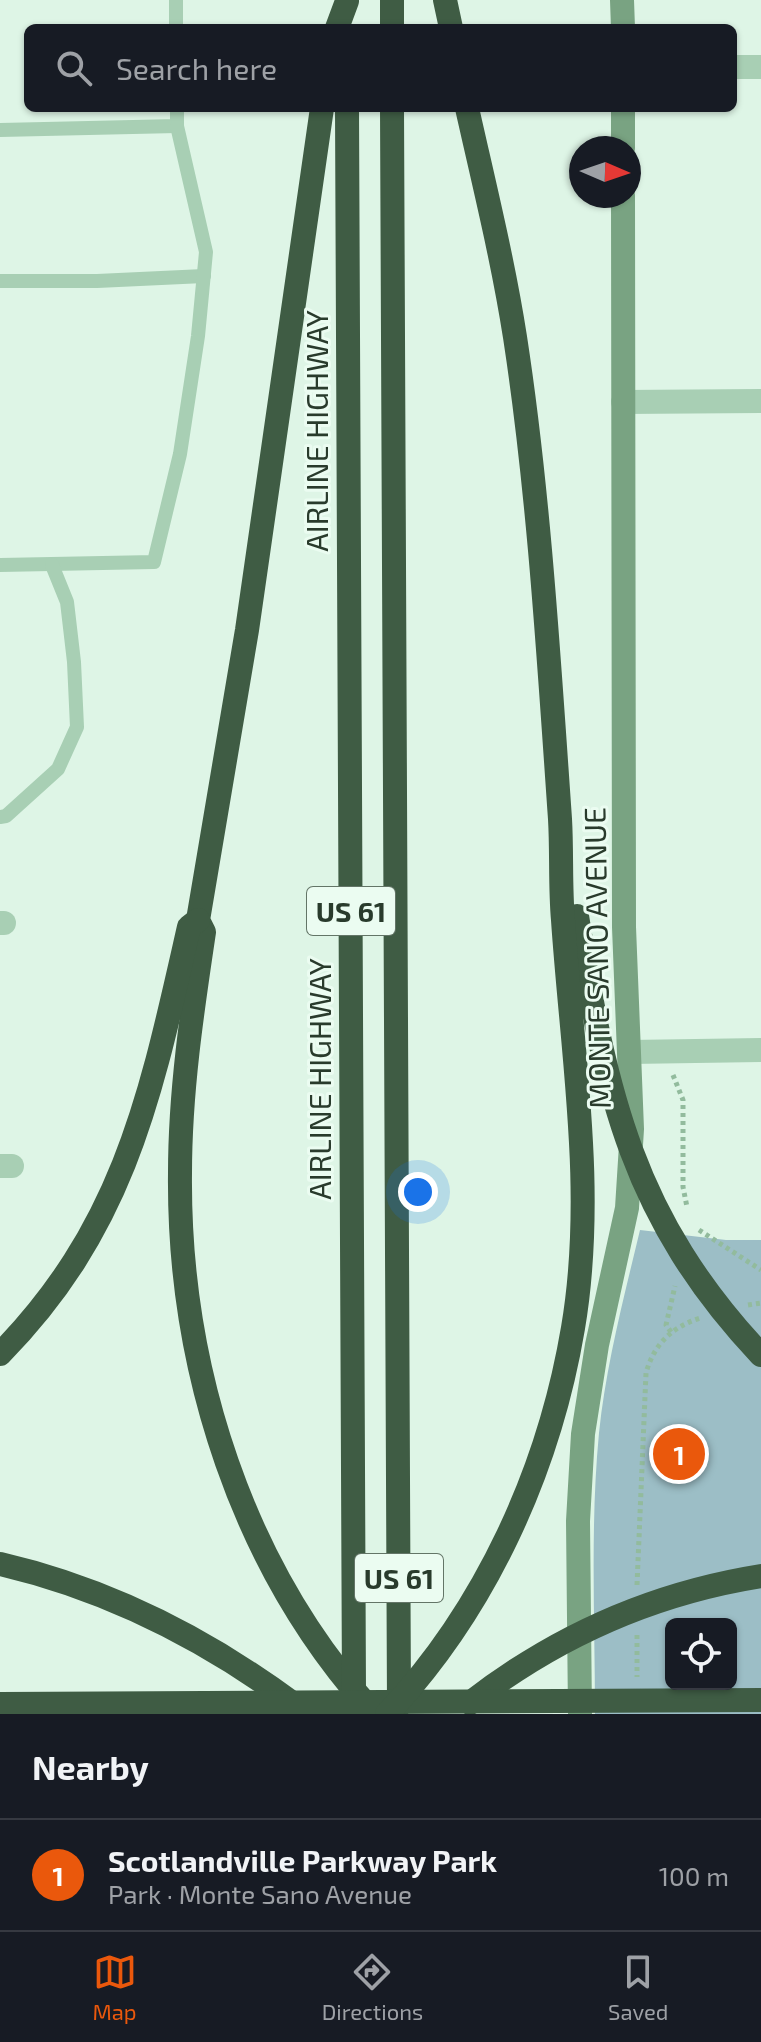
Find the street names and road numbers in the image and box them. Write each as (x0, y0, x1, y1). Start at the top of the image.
street label: AIRLINE HIGHWAY (298, 310, 334, 552)
street label: MONTE SANO AVENUE (575, 807, 617, 1109)
road number: US 61 (307, 887, 395, 935)
street label: AIRLINE HIGHWAY (301, 958, 337, 1200)
road number: US 61 (355, 1554, 443, 1602)

